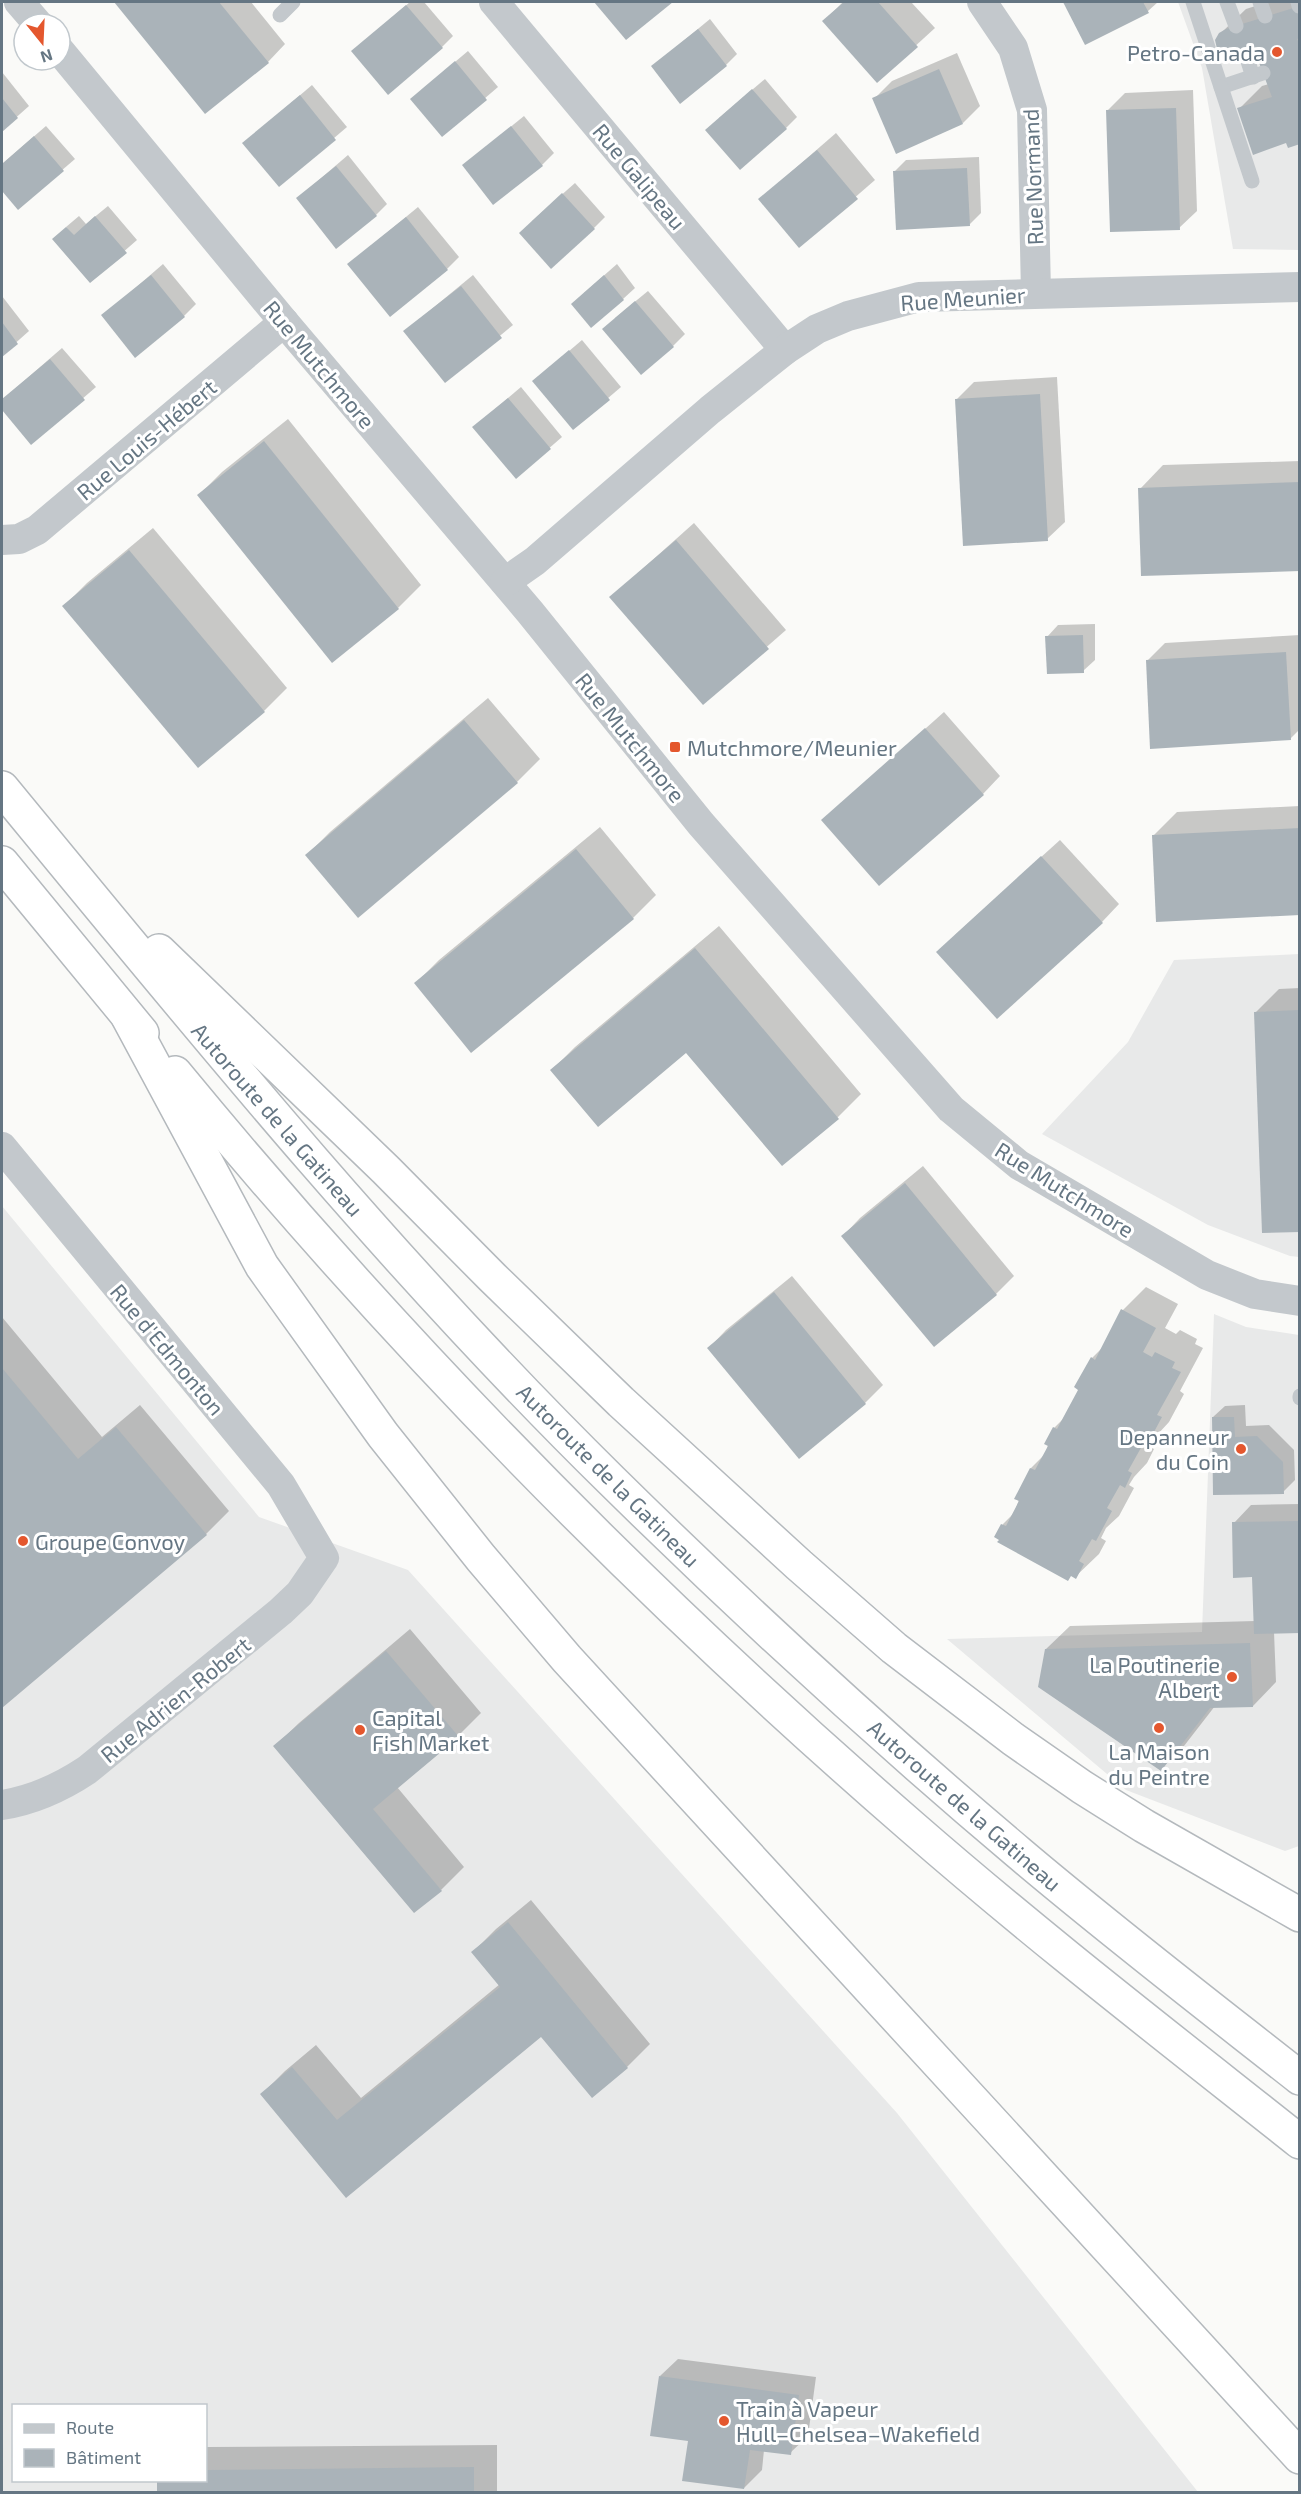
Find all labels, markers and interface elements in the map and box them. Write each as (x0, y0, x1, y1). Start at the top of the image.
north arrow (12, 12, 72, 72)
place label: Petro-Canada (1127, 39, 1265, 65)
marker: Petro-Canada (1270, 45, 1284, 59)
text: N (38, 46, 55, 68)
street label: Rue Normand (1017, 108, 1047, 246)
street label: Rue Galipeau (588, 118, 692, 234)
street label: Rue Meunier (900, 281, 1027, 315)
street label: Rue Mutchmore (259, 295, 381, 433)
street label: Rue Louis-Hébert (71, 373, 221, 505)
street label: Rue Mutchmore (571, 667, 691, 807)
place label: Mutchmore/Meunier (687, 734, 897, 760)
marker: Mutchmore/Meunier (668, 740, 682, 754)
street label: Autoroute de la Gatineau (187, 1017, 369, 1221)
street label: Rue Mutchmore (991, 1136, 1139, 1242)
street label: Rue d'Edmonton (106, 1278, 230, 1420)
street label: Autoroute de la Gatineau (512, 1378, 706, 1572)
place label: Depanneur du Coin (1119, 1423, 1229, 1474)
marker: Depanneur du Coin (1234, 1442, 1248, 1456)
place label: Groupe Convoy (35, 1528, 186, 1554)
marker: Groupe Convoy (16, 1534, 30, 1548)
street label: Rue Adrien-Robert (95, 1631, 255, 1767)
place label: La Poutinerie Albert (1089, 1651, 1220, 1702)
marker: La Poutinerie Albert (1225, 1670, 1239, 1684)
place label: Capital Fish Market (372, 1704, 489, 1755)
street label: Autoroute de la Gatineau (863, 1714, 1067, 1896)
marker: La Maison du Peintre (1152, 1721, 1166, 1735)
marker: Capital Fish Market (353, 1723, 367, 1737)
place label: La Maison du Peintre (1108, 1738, 1210, 1789)
place label: Train à Vapeur Hull–Chelsea–Wakefield (736, 2395, 980, 2446)
legend (12, 2404, 207, 2482)
marker: Train à Vapeur Hull–Chelsea–Wakefield (717, 2414, 731, 2428)
text: Route (66, 2416, 114, 2438)
text: Bâtiment (66, 2446, 141, 2468)

